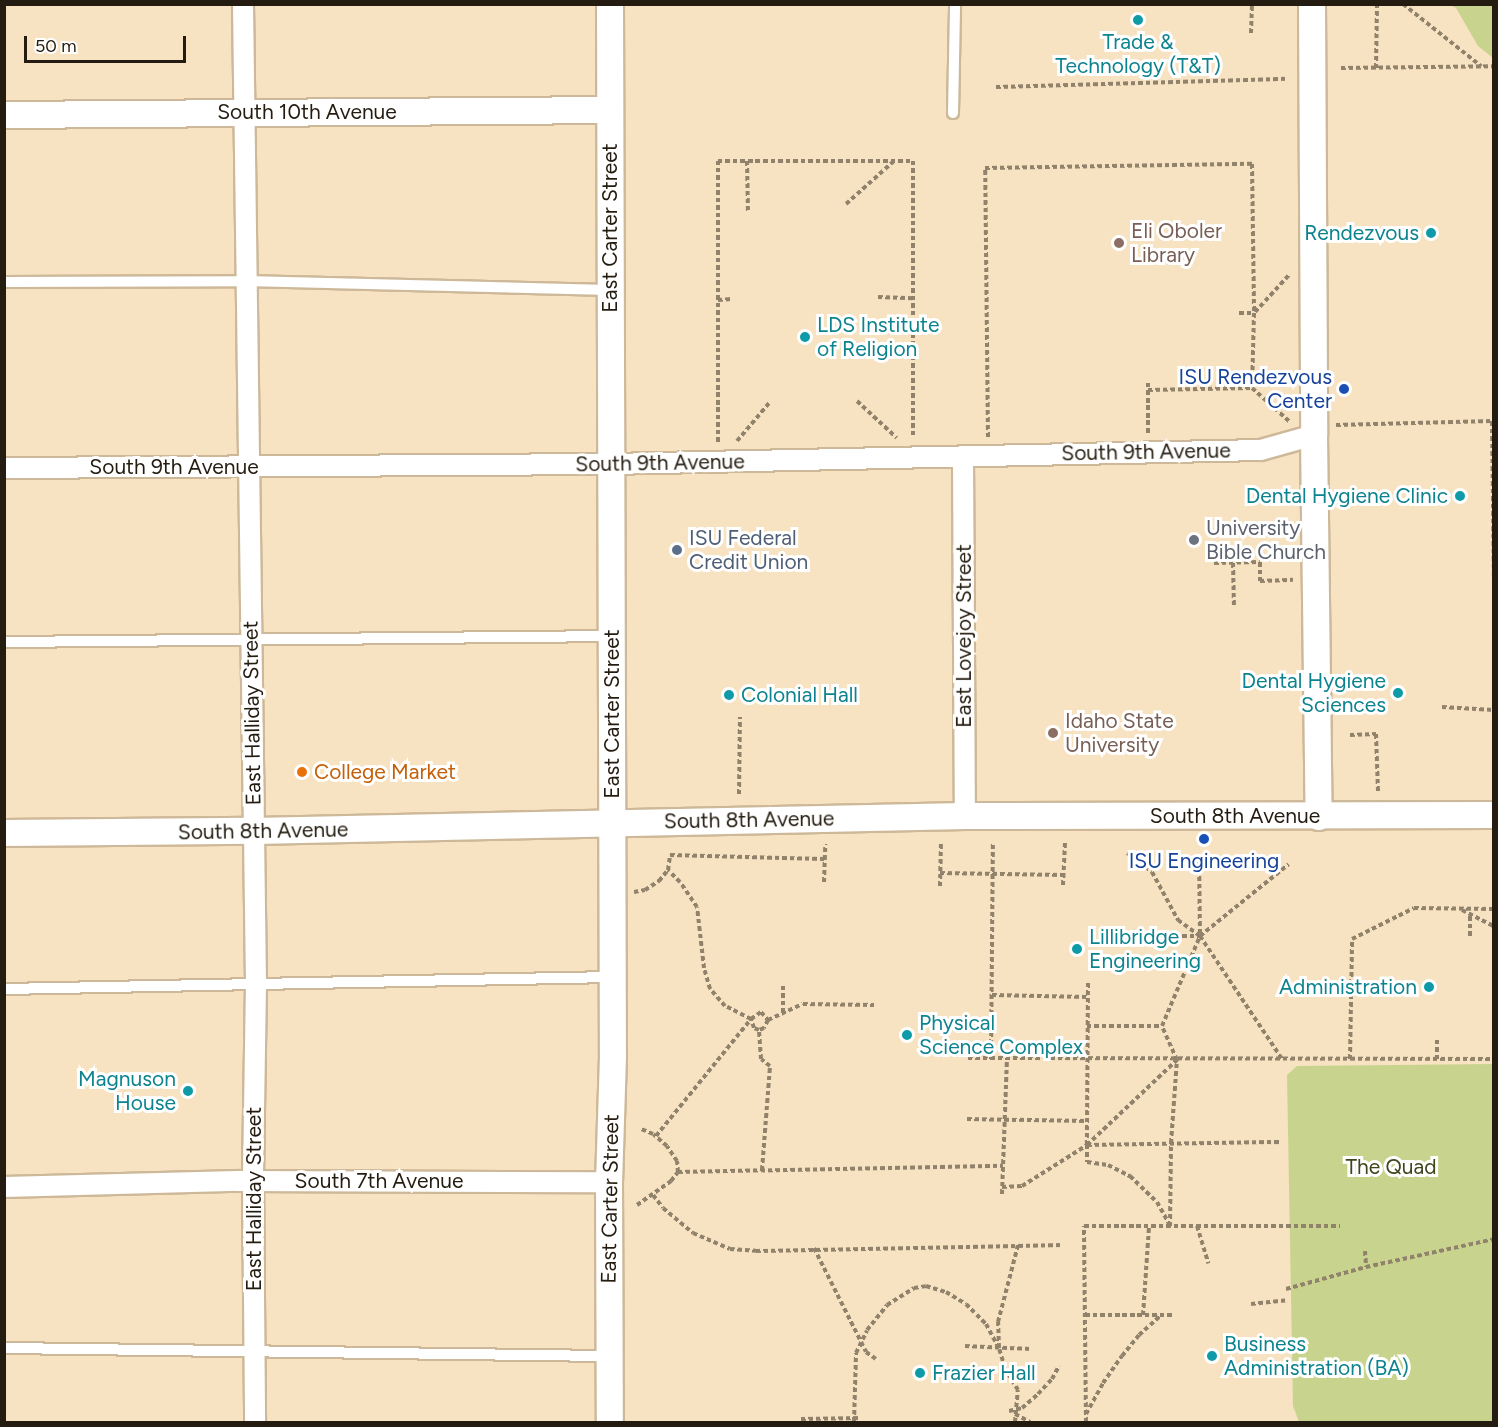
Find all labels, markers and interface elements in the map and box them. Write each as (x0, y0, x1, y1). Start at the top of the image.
marker: Trade & Technology (T&T) (1131, 13, 1145, 27)
scale bar (27, 24, 189, 62)
place label: Trade & Technology (T&T) (1055, 29, 1221, 79)
text: 50 m (35, 35, 77, 57)
street label: South 10th Avenue (217, 99, 397, 125)
street label: East Carter Street (597, 143, 623, 313)
place label: Eli Oboler Library (1131, 218, 1222, 268)
place label: Rendezvous (1304, 220, 1419, 246)
marker: Rendezvous (1424, 226, 1438, 240)
marker: Eli Oboler Library (1112, 236, 1126, 250)
place label: LDS Institute of Religion (817, 312, 939, 362)
marker: LDS Institute of Religion (798, 330, 812, 344)
place label: ISU Rendezvous Center (1179, 364, 1332, 414)
marker: ISU Rendezvous Center (1337, 382, 1351, 396)
street label: South 9th Avenue (1061, 438, 1231, 466)
street label: South 9th Avenue (575, 449, 745, 477)
street label: South 9th Avenue (89, 454, 259, 480)
place label: Dental Hygiene Clinic (1246, 483, 1448, 509)
marker: Dental Hygiene Clinic (1453, 489, 1467, 503)
place label: University Bible Church (1206, 515, 1326, 565)
place label: ISU Federal Credit Union (689, 525, 808, 575)
marker: University Bible Church (1187, 533, 1201, 547)
marker: ISU Federal Credit Union (670, 543, 684, 557)
street label: East Lovejoy Street (951, 544, 977, 728)
street label: East Halliday Street (238, 621, 266, 805)
street label: East Carter Street (599, 629, 625, 799)
place label: Dental Hygiene Sciences (1242, 668, 1386, 718)
place label: Colonial Hall (741, 682, 858, 708)
marker: Dental Hygiene Sciences (1391, 686, 1405, 700)
marker: Colonial Hall (722, 688, 736, 702)
place label: Idaho State University (1065, 708, 1174, 758)
marker: Idaho State University (1046, 726, 1060, 740)
place label: College Market (314, 759, 456, 785)
marker: College Market (295, 765, 309, 779)
street label: South 8th Avenue (1150, 803, 1320, 829)
street label: South 8th Avenue (664, 806, 834, 834)
street label: South 8th Avenue (178, 817, 348, 845)
marker: ISU Engineering (1197, 832, 1211, 846)
place label: ISU Engineering (1129, 848, 1279, 874)
place label: Lillibridge Engineering (1089, 924, 1201, 974)
marker: Lillibridge Engineering (1070, 942, 1084, 956)
place label: Administration (1279, 974, 1417, 1000)
marker: Administration (1422, 980, 1436, 994)
place label: Physical Science Complex (919, 1010, 1083, 1060)
marker: Physical Science Complex (900, 1028, 914, 1042)
place label: Magnuson House (78, 1066, 176, 1116)
marker: Magnuson House (181, 1084, 195, 1098)
street label: East Halliday Street (241, 1107, 267, 1291)
street label: East Carter Street (596, 1114, 624, 1284)
park label: The Quad (1345, 1154, 1437, 1180)
street label: South 7th Avenue (295, 1168, 463, 1194)
place label: Business Administration (BA) (1224, 1331, 1409, 1381)
marker: Business Administration (BA) (1205, 1349, 1219, 1363)
place label: Frazier Hall (932, 1360, 1036, 1386)
marker: Frazier Hall (913, 1366, 927, 1380)

